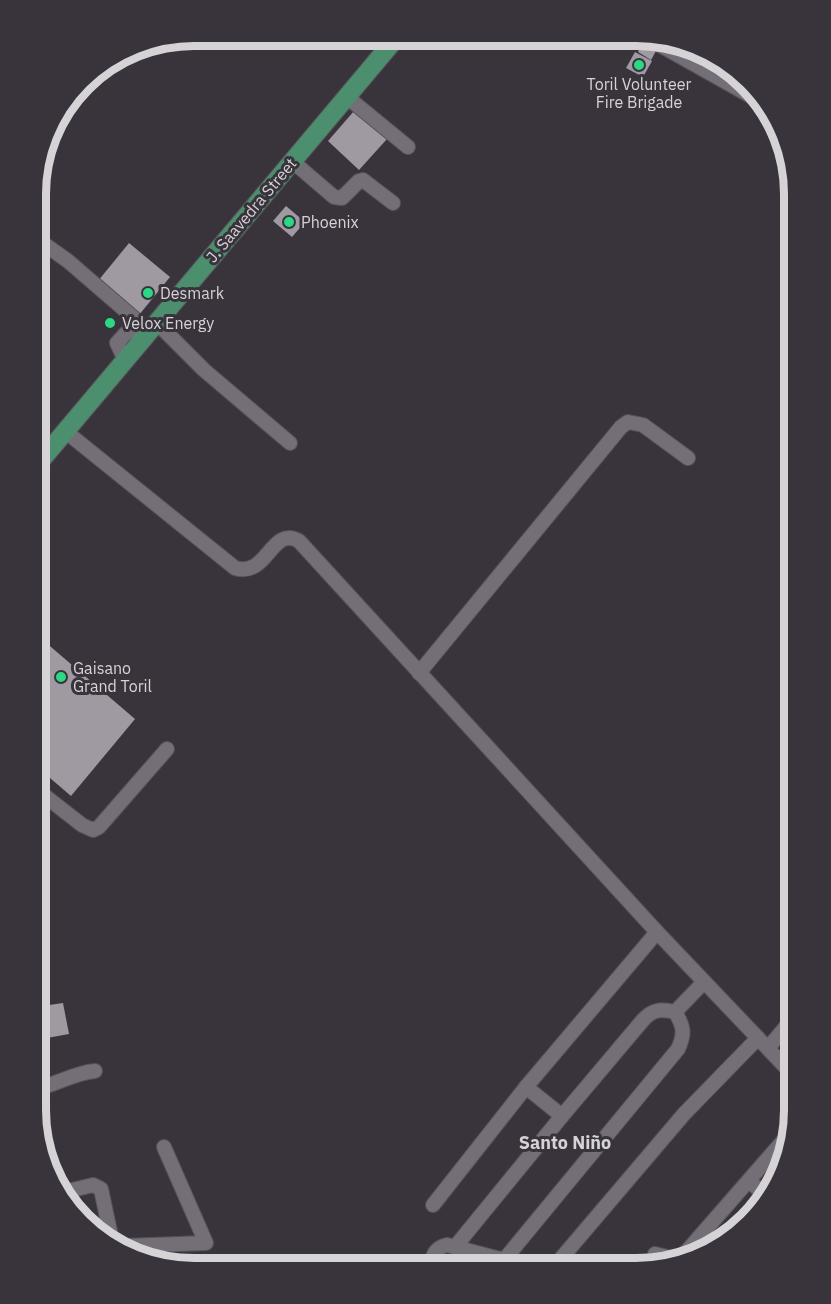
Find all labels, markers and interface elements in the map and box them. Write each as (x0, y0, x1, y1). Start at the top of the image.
marker: Toril Volunteer Fire Brigade (632, 58, 646, 72)
place label: Toril Volunteer Fire Brigade (587, 74, 692, 112)
street label: J. Saavedra Street (202, 154, 300, 266)
place label: Phoenix (301, 212, 359, 232)
marker: Phoenix (282, 215, 296, 229)
place label: Desmark (160, 283, 225, 303)
marker: Desmark (141, 286, 155, 300)
place label: Velox Energy (122, 313, 214, 333)
marker: Velox Energy (103, 316, 117, 330)
place label: Gaisano Grand Toril (73, 658, 152, 696)
marker: Gaisano Grand Toril (54, 670, 68, 684)
district label: Santo Niño (519, 1131, 611, 1154)

